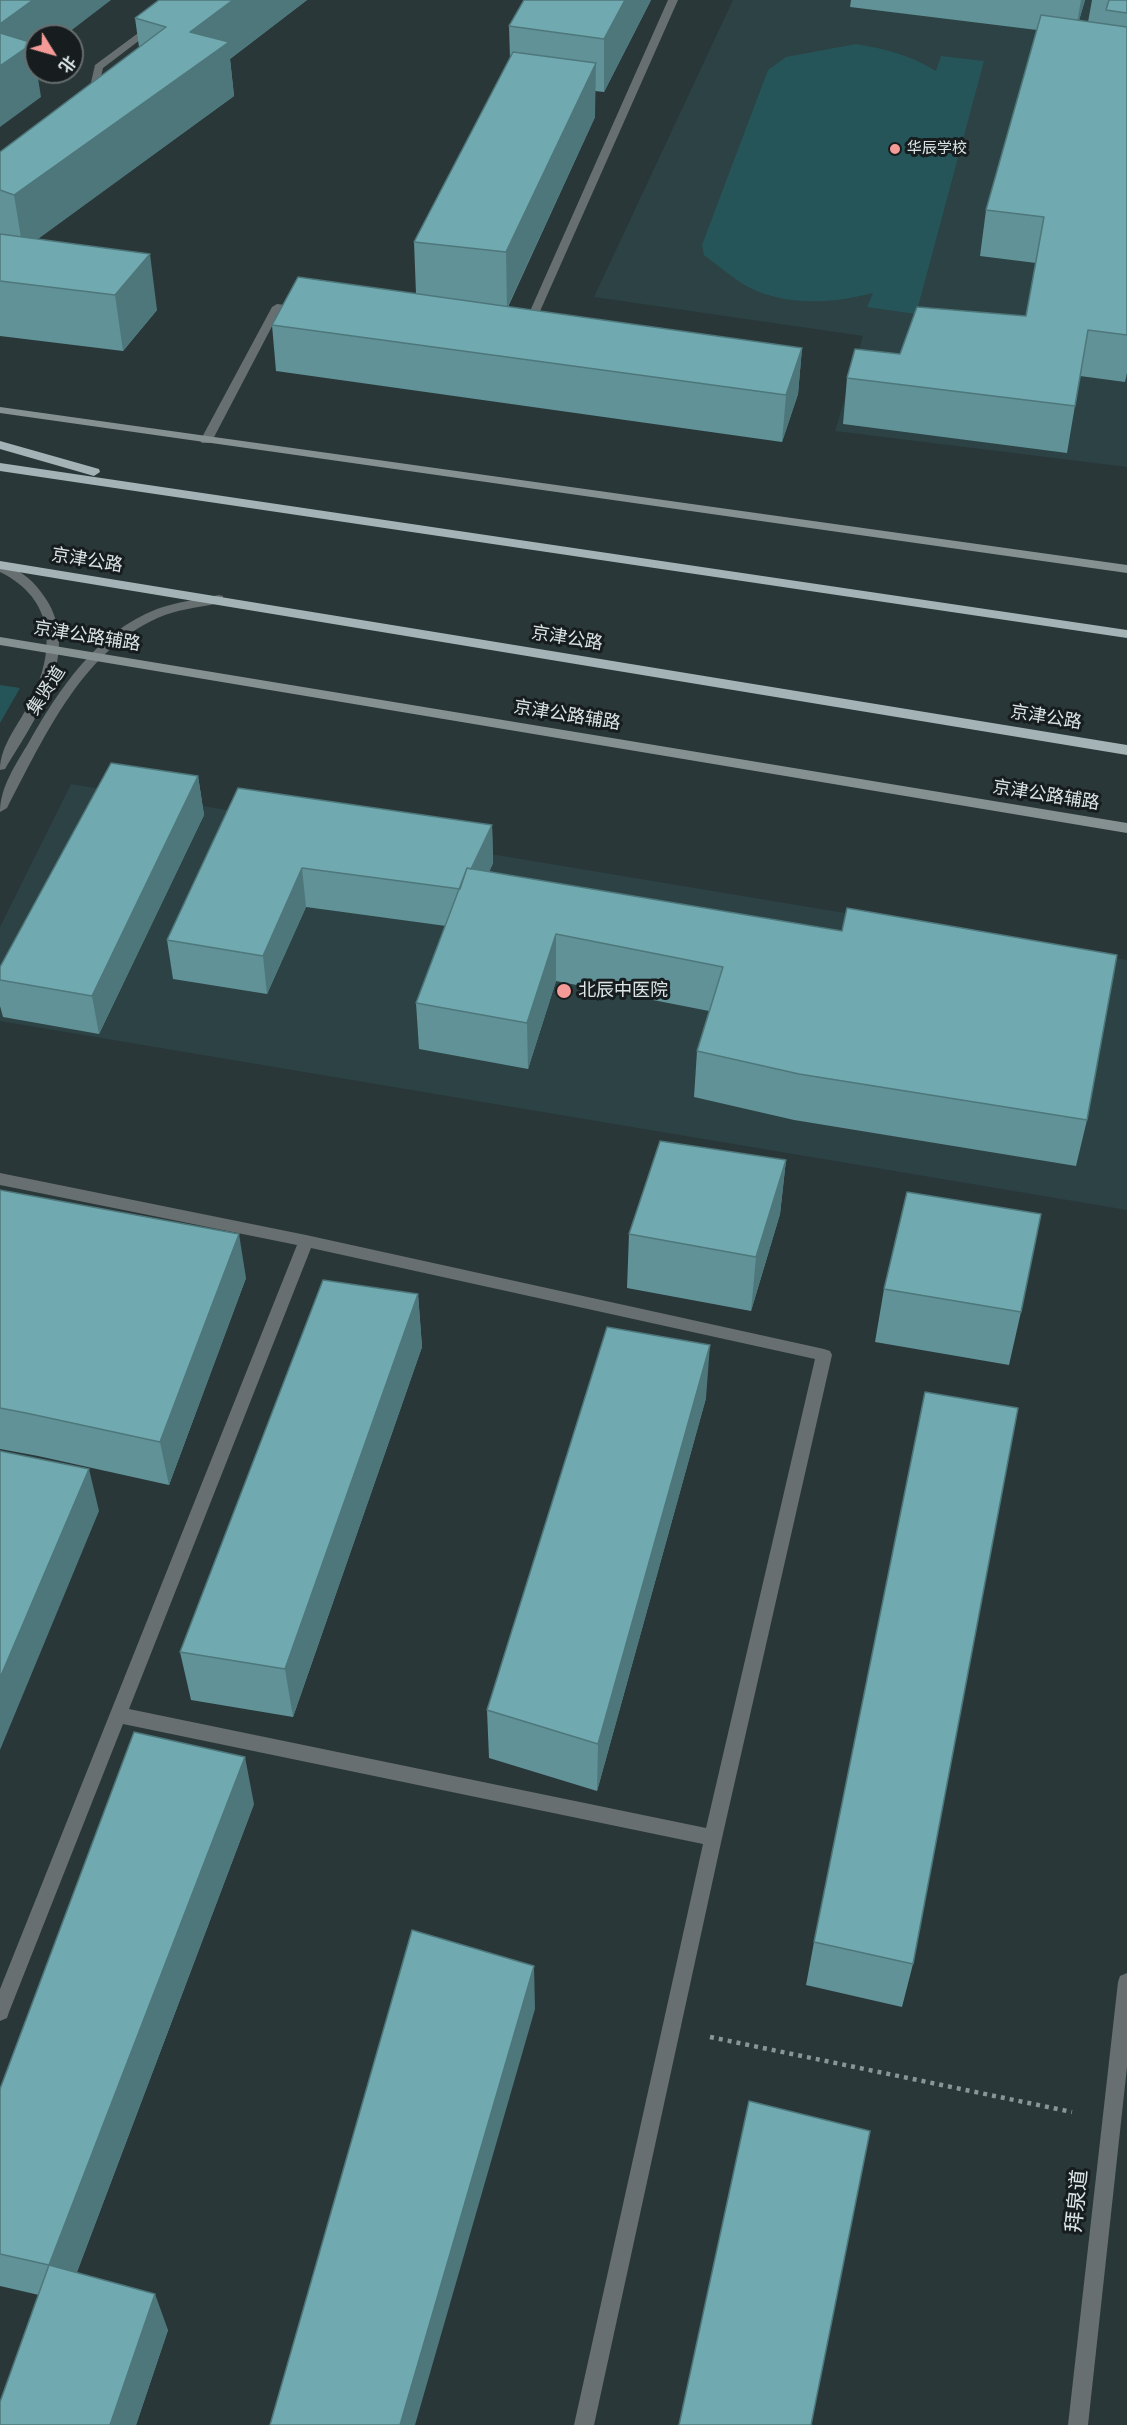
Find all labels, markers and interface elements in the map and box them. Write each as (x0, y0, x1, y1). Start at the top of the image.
north arrow (24, 24, 84, 84)
text: 北 (56, 52, 79, 75)
place label: 华辰学校 (907, 140, 967, 158)
marker: 华辰学校 (888, 142, 902, 156)
street label: 京津公路 (50, 545, 124, 577)
street label: 京津公路辅路 (32, 618, 142, 656)
street label: 京津公路 (530, 623, 604, 655)
street label: 集贤道 (23, 662, 71, 720)
street label: 京津公路辅路 (512, 697, 622, 735)
street label: 京津公路 (1009, 702, 1083, 734)
street label: 京津公路辅路 (991, 777, 1101, 815)
place label: 北辰中医院 (578, 980, 668, 1002)
marker: 北辰中医院 (555, 982, 573, 1000)
street label: 拜泉道 (1062, 2168, 1094, 2234)

